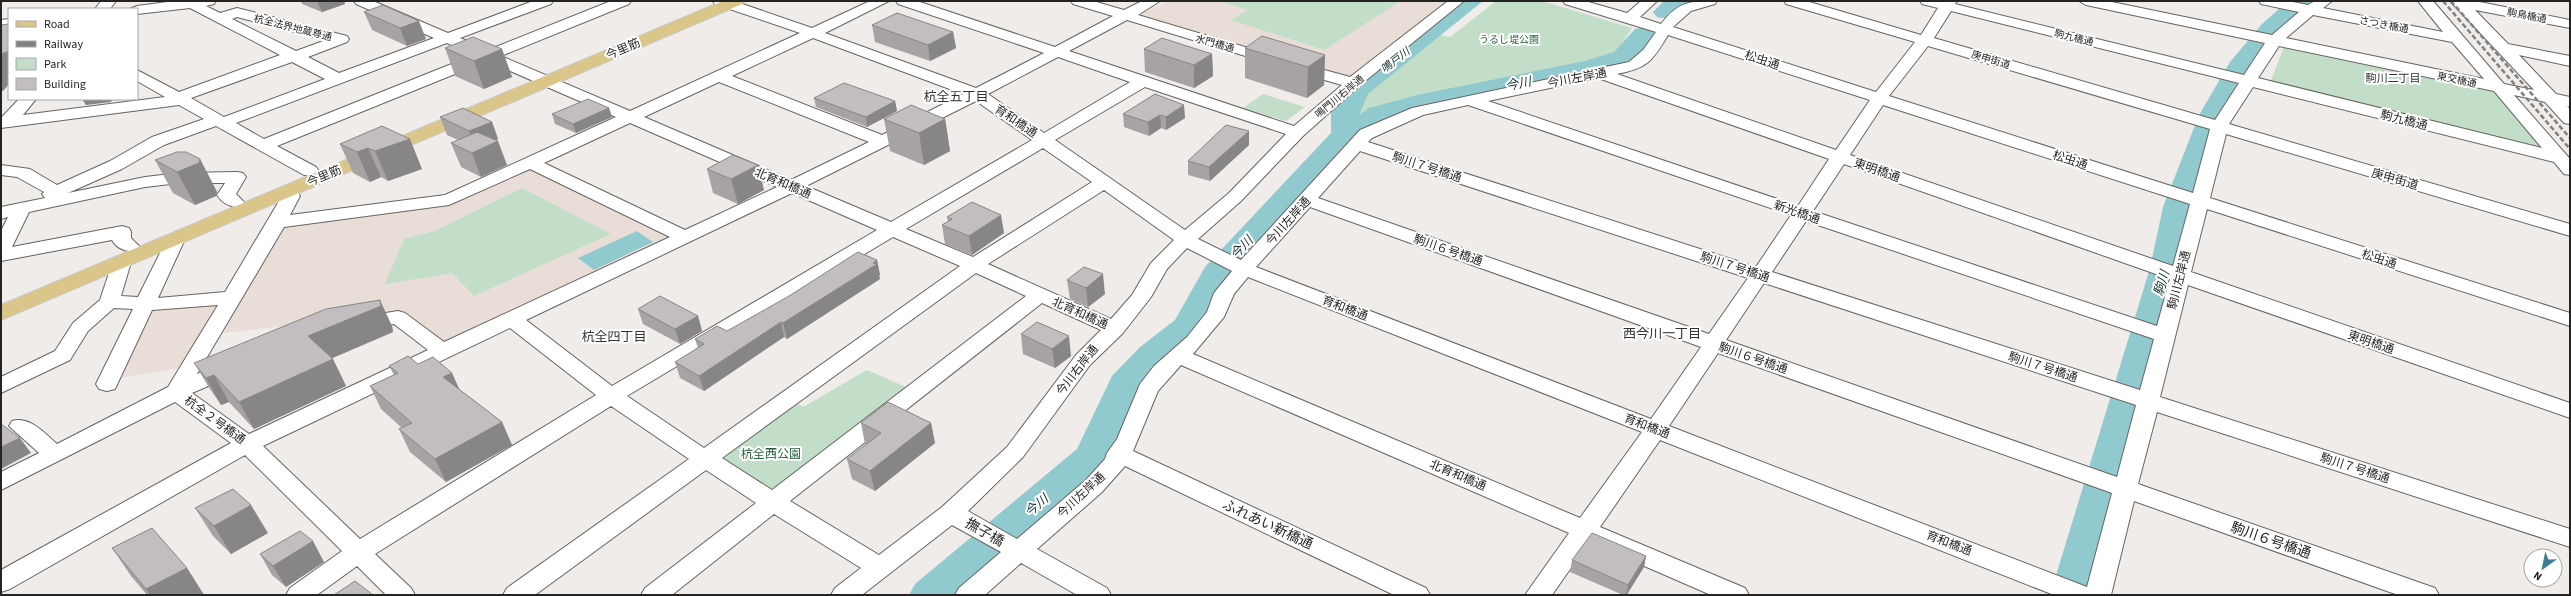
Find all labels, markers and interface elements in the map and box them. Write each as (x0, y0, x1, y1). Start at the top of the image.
street label: 駒鳥橋通 (2506, 5, 2548, 27)
legend (8, 8, 138, 100)
street label: 杭全法界地蔵尊通 (252, 12, 333, 44)
street label: さつき橋通 (2358, 13, 2410, 37)
text: Road (44, 16, 70, 33)
street label: 駒九橋通 (2053, 26, 2095, 50)
street label: 水門橋通 (1194, 32, 1236, 56)
park label: うるし堤公園 (1479, 33, 1539, 47)
street label: 今里筋 (603, 35, 643, 64)
text: Railway (44, 36, 83, 53)
water label: 鳴戸川 (1378, 44, 1414, 76)
street label: 松虫通 (1742, 47, 1782, 74)
street label: 庚申街道 (1970, 47, 2012, 72)
text: Park (44, 56, 66, 73)
street label: 今川左岸通 (1546, 64, 1608, 93)
street label: 東交橋通 (2436, 69, 2478, 91)
district label: 駒川二丁目 (2366, 71, 2421, 86)
street label: 鳴門川右岸通 (1312, 72, 1367, 121)
water label: 今川 (1504, 72, 1535, 95)
text: Building (44, 76, 86, 93)
district label: 杭全五丁目 (923, 88, 989, 106)
street label: 育和橋通 (991, 101, 1040, 142)
street label: 駒九橋通 (2379, 106, 2429, 135)
street label: 松虫通 (2050, 147, 2090, 174)
street label: 駒川７号橋通 (1390, 148, 1464, 187)
street label: 東明橋通 (1851, 155, 1902, 186)
street label: 今里筋 (304, 162, 344, 191)
street label: 北育和橋通 (752, 164, 814, 203)
street label: 庚申街道 (2369, 165, 2420, 194)
street label: 今川左岸通 (1262, 193, 1315, 249)
street label: 新光橋通 (1771, 197, 1822, 228)
water label: 今川 (1226, 231, 1259, 263)
street label: 駒川６号橋通 (1411, 231, 1485, 270)
street label: 松虫通 (2359, 246, 2399, 273)
street label: 駒川７号橋通 (1698, 248, 1772, 287)
street label: 駒川左岸通 (2164, 249, 2195, 311)
water label: 駒川 (2150, 266, 2175, 298)
street label: 育和橋通 (1319, 292, 1370, 325)
street label: 北育和橋通 (1049, 293, 1111, 333)
district label: 西今川一丁目 (1623, 325, 1701, 343)
street label: 東明橋通 (2345, 327, 2396, 358)
district label: 杭全四丁目 (581, 328, 647, 346)
street label: 駒川６号橋通 (1716, 339, 1790, 378)
street label: 今川右岸通 (1052, 341, 1103, 399)
street label: 駒川７号橋通 (2006, 348, 2080, 387)
street label: 杭全２号橋通 (181, 392, 249, 448)
street label: 育和橋通 (1621, 410, 1672, 443)
park label: 杭全西公園 (741, 446, 801, 463)
street label: 駒川７号橋通 (2318, 449, 2392, 488)
street label: 北育和橋通 (1427, 456, 1489, 495)
street label: 今川左岸通 (1054, 469, 1109, 522)
water label: 今川 (1021, 489, 1054, 521)
street label: ふれあい新橋通 (1219, 495, 1316, 555)
street label: 撫子橋 (961, 514, 1008, 552)
street label: 駒川６号橋通 (2228, 518, 2314, 564)
street label: 育和橋通 (1923, 527, 1974, 560)
north arrow (2523, 548, 2563, 588)
text: N (2531, 568, 2545, 584)

